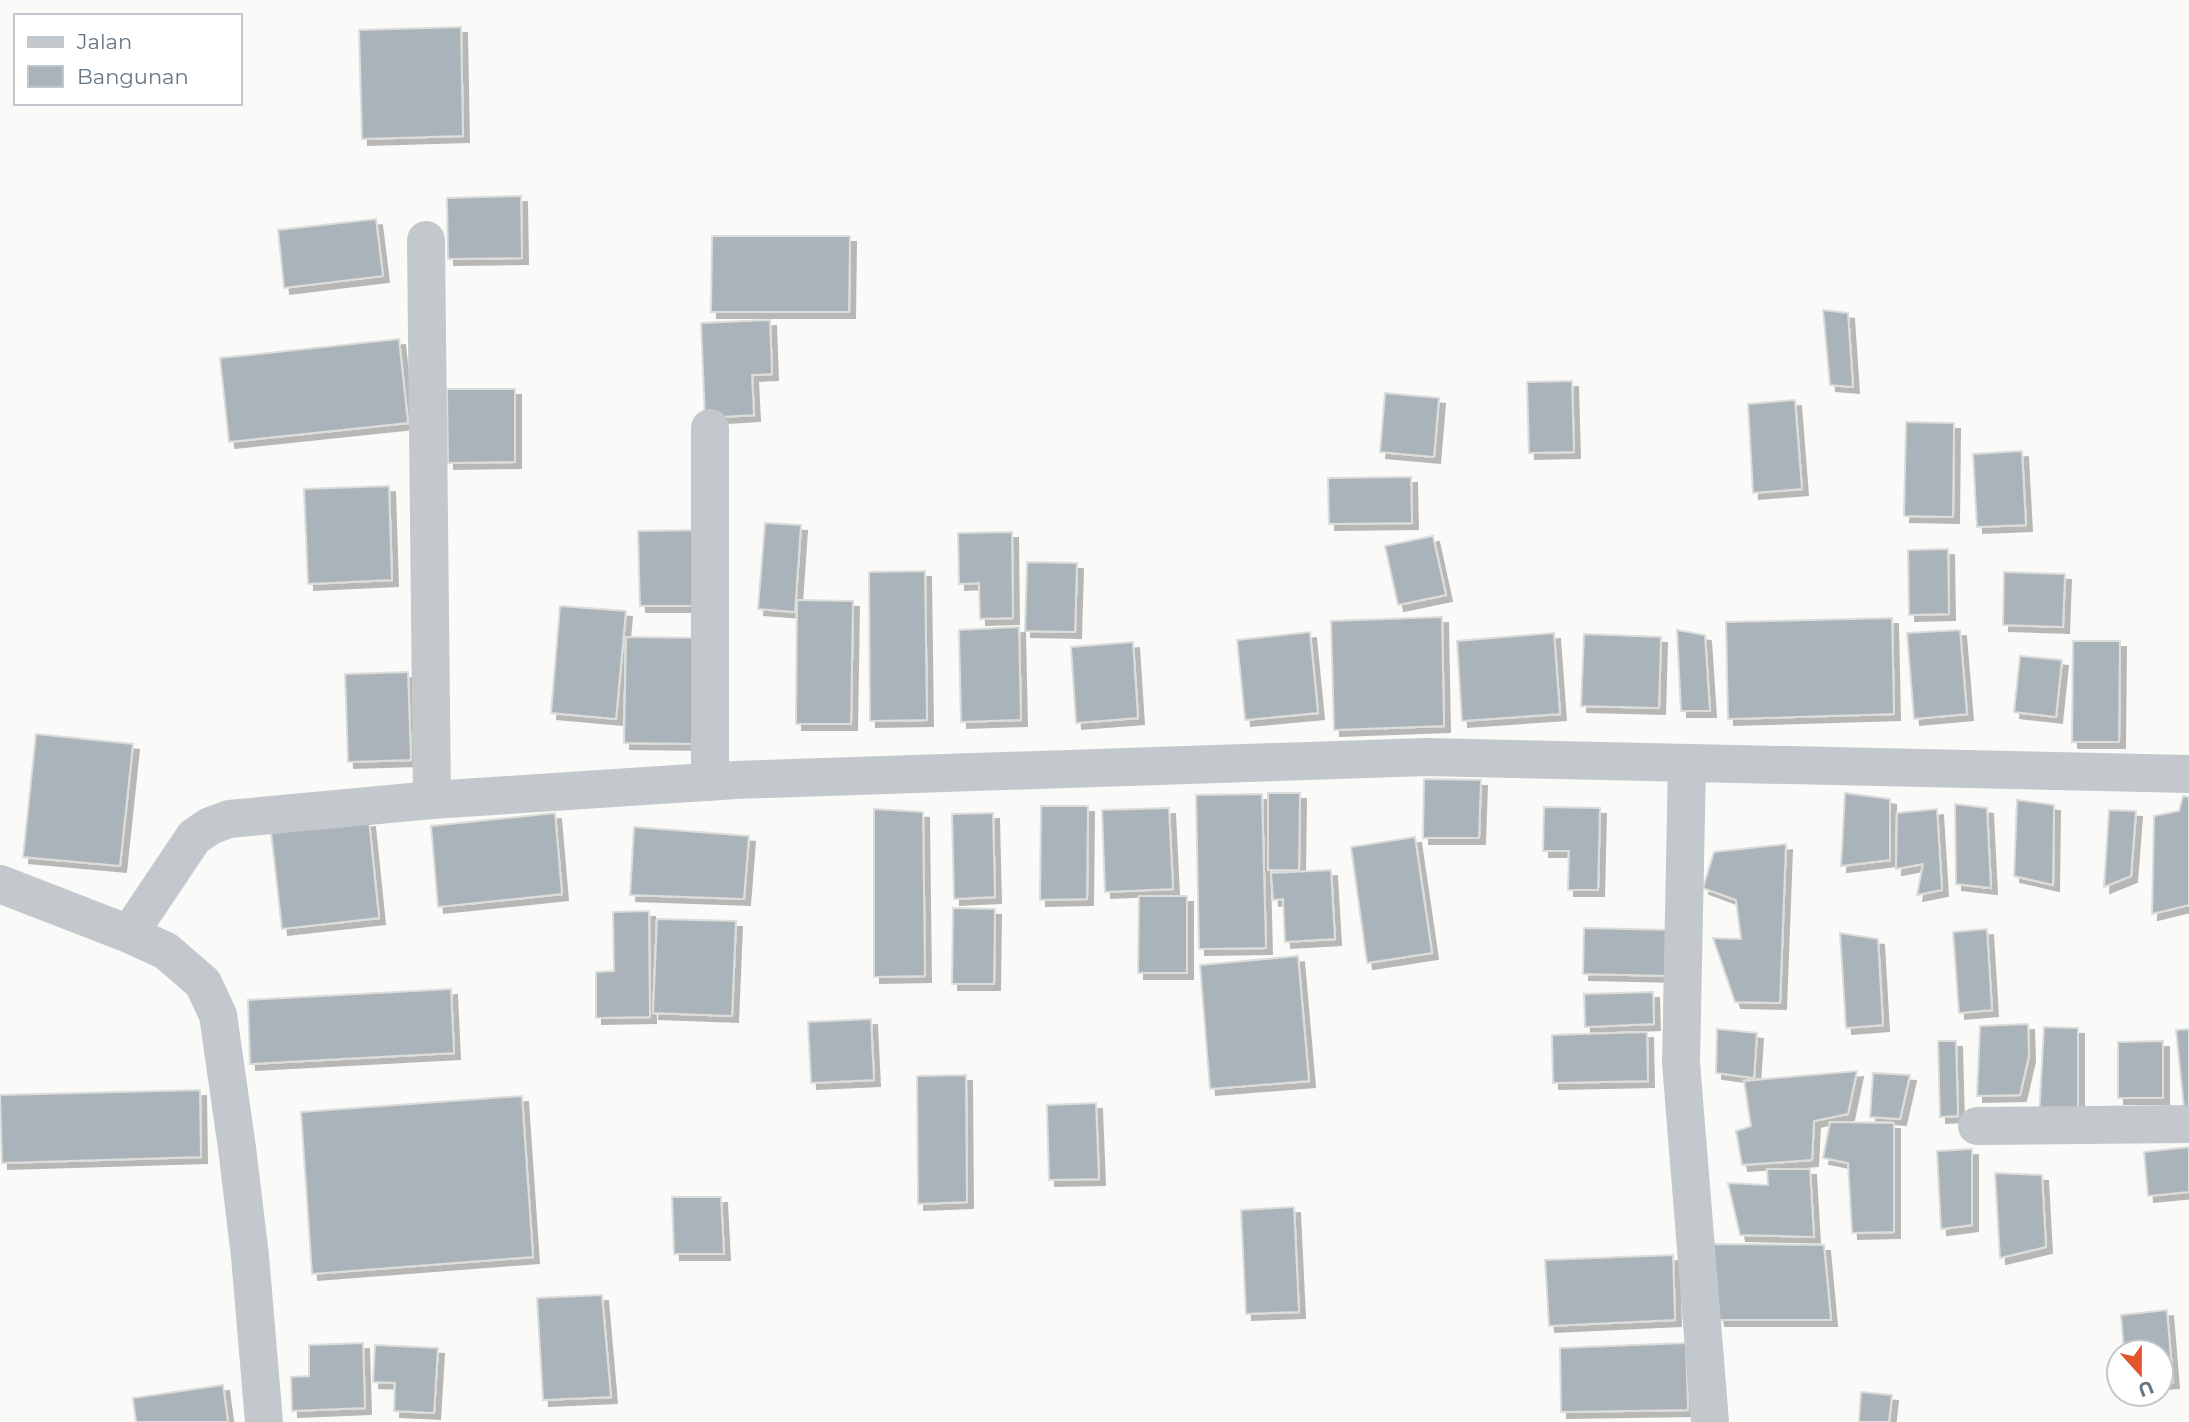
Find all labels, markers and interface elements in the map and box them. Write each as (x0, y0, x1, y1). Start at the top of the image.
legend (14, 14, 242, 105)
text: Jalan (76, 29, 132, 54)
text: Bangunan (77, 64, 189, 89)
north arrow (2105, 1338, 2175, 1408)
text: U (2135, 1375, 2157, 1402)

